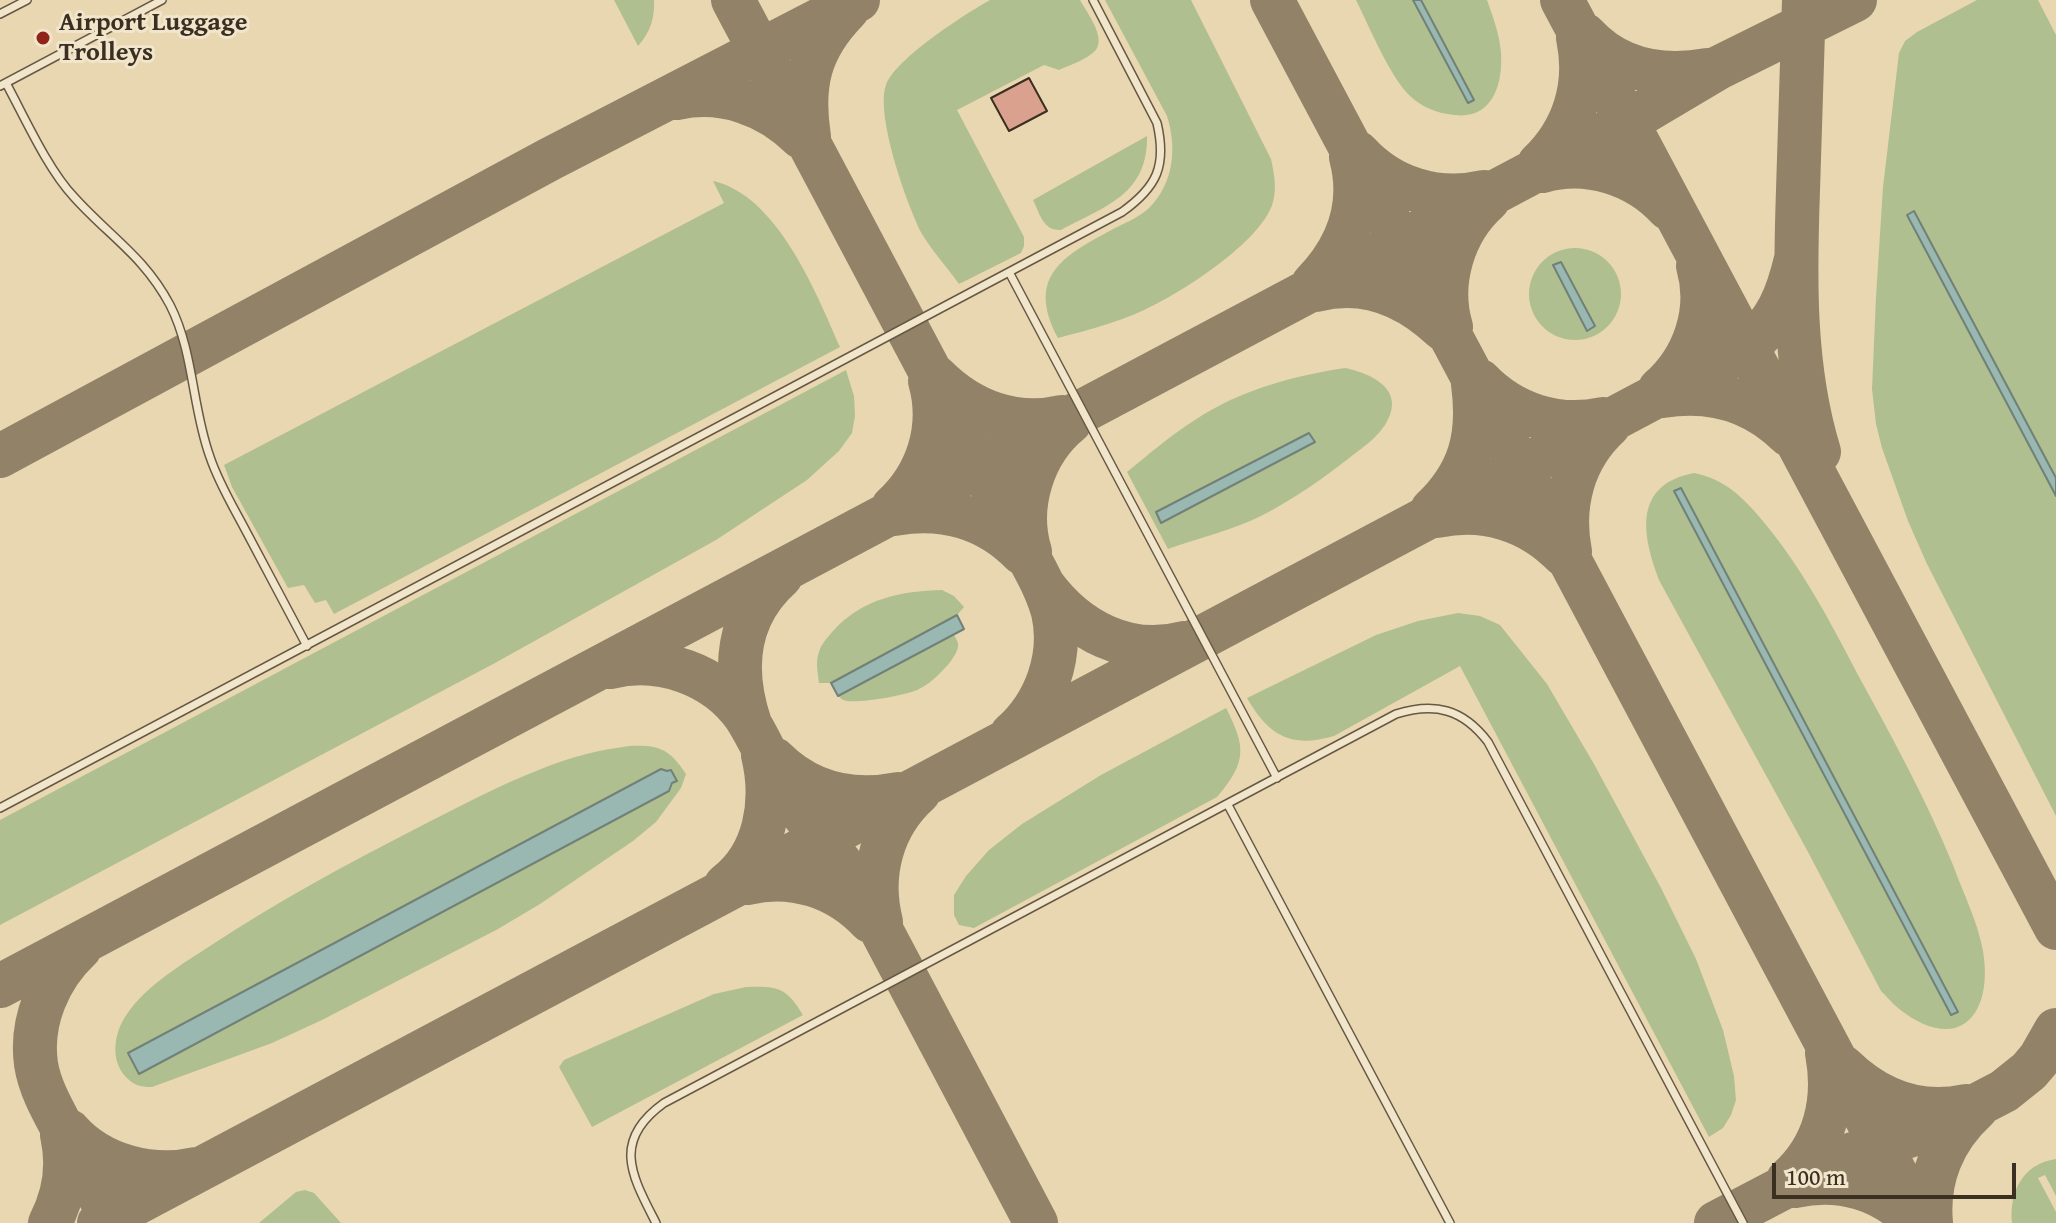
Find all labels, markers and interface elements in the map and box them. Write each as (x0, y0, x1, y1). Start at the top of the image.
place label: Airport Luggage Trolleys (59, 7, 247, 68)
marker: Airport Luggage Trolleys (34, 29, 52, 47)
scale bar (1776, 1147, 2020, 1197)
text: 100 m (1786, 1159, 1846, 1194)

